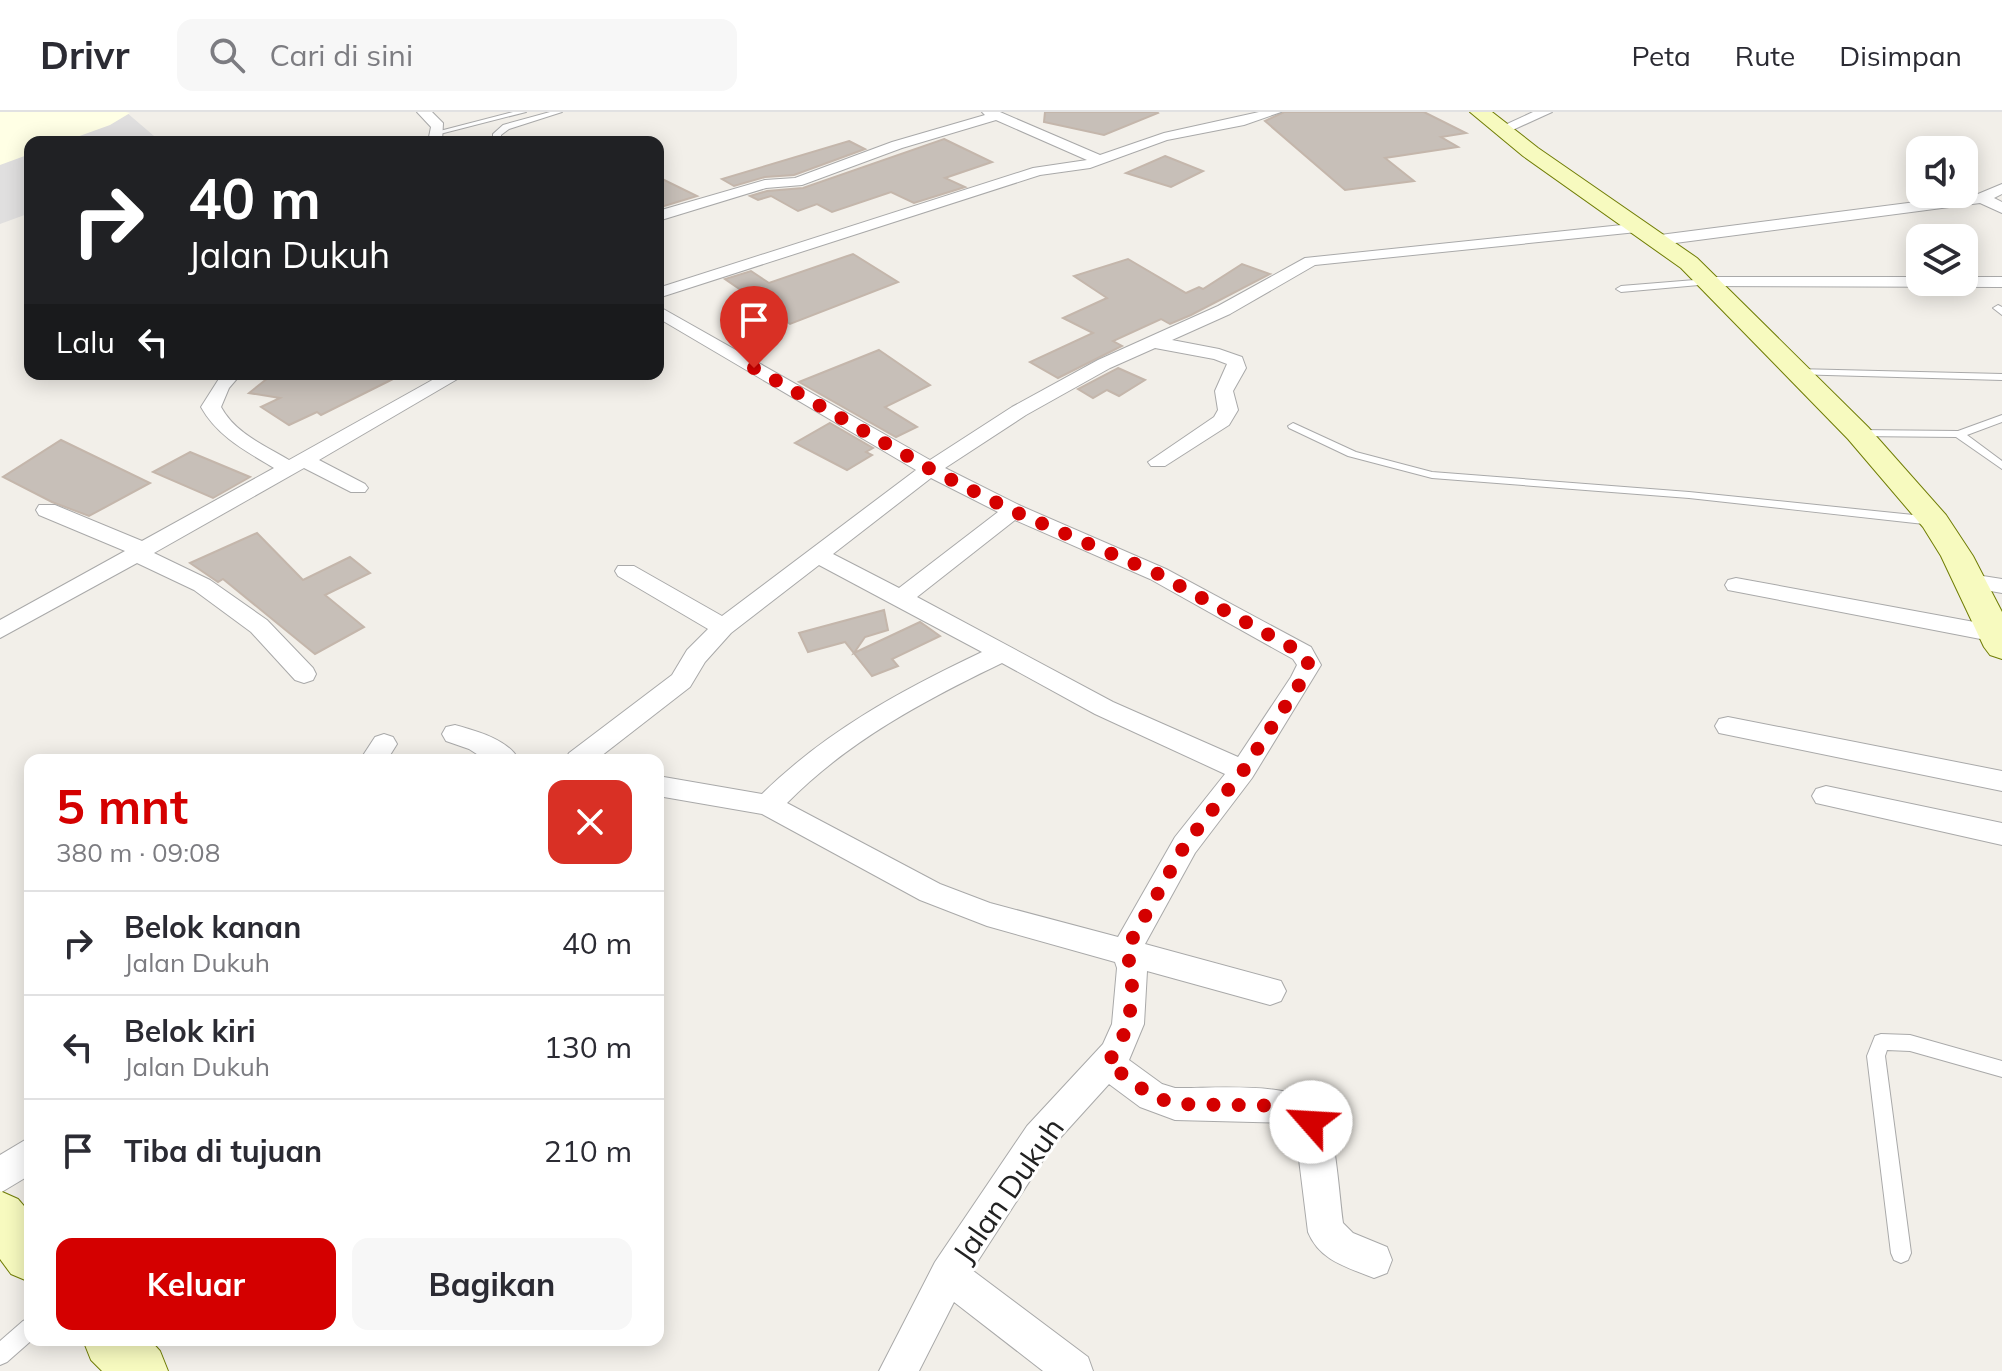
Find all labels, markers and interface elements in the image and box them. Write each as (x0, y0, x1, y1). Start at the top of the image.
search box (177, 19, 737, 91)
text: Drivr (40, 31, 129, 79)
icon: search (205, 33, 249, 77)
text: Cari di sini (269, 36, 413, 74)
text: Peta (1631, 38, 1691, 73)
text: Rute (1735, 38, 1795, 73)
text: Disimpan (1839, 38, 1962, 73)
map controls (1906, 136, 1978, 296)
button: sound (1906, 136, 1978, 208)
text: 40 m (188, 163, 321, 233)
icon: right (56, 168, 160, 272)
button: layers (1906, 224, 1978, 296)
text: Jalan Dukuh (188, 232, 390, 277)
pin (720, 286, 788, 368)
icon: arrive (732, 298, 776, 342)
icon: left (131, 320, 175, 364)
text: Lalu (56, 323, 115, 361)
text: 5 mnt (56, 776, 188, 836)
button: close (548, 780, 632, 864)
text: 380 m · 09:08 (56, 836, 220, 869)
text: Belok kanan (124, 908, 301, 946)
icon: right (56, 921, 100, 965)
text: 40 m (562, 924, 632, 962)
text: Jalan Dukuh (124, 946, 270, 979)
text: Belok kiri (124, 1012, 256, 1050)
icon: left (56, 1025, 100, 1069)
text: 130 m (544, 1028, 632, 1066)
text: Jalan Dukuh (124, 1050, 270, 1083)
position arrow (1269, 1080, 1353, 1164)
street label: Jalan Dukuh (944, 1110, 1072, 1270)
icon: arrive (56, 1129, 100, 1173)
text: Tiba di tujuan (124, 1132, 322, 1170)
text: 210 m (544, 1132, 632, 1170)
button: Keluar (56, 1238, 336, 1330)
button: Bagikan (352, 1238, 632, 1330)

